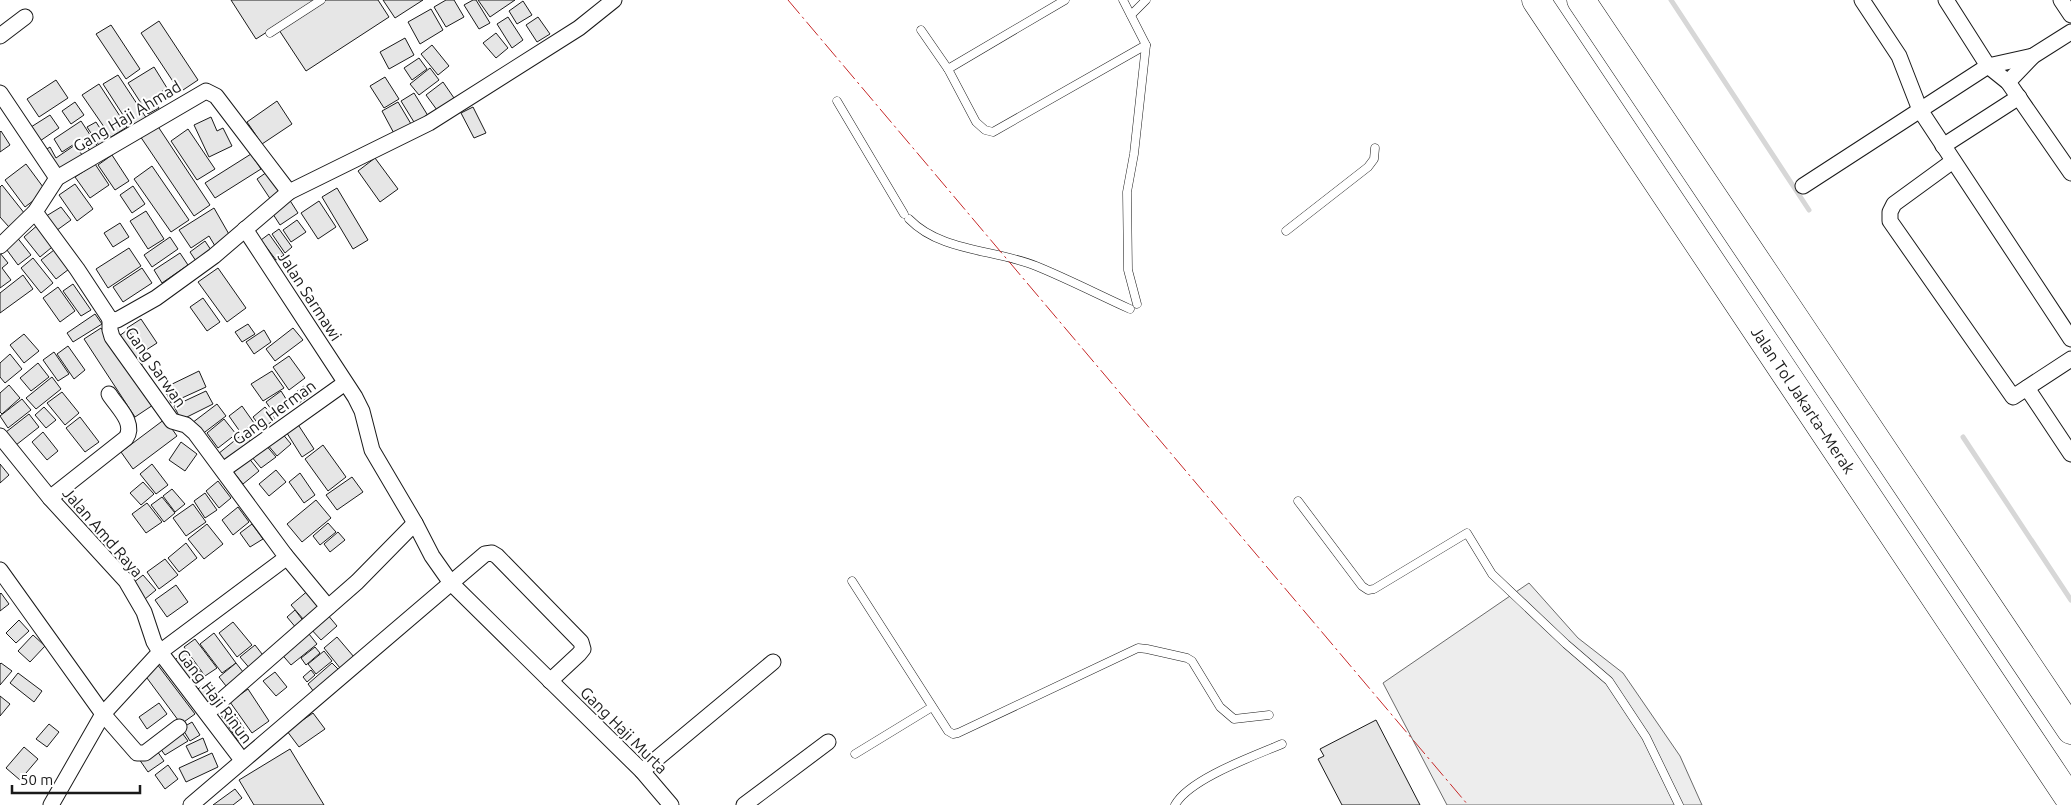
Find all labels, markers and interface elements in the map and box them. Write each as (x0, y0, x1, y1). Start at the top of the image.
street label: Gang Haji Ahmad (70, 77, 184, 155)
street label: Jalan Sarmawi (275, 248, 345, 344)
street label: Gang Sarwan (122, 323, 190, 411)
street label: Jalan Tol Jakarta–Merak (1748, 323, 1859, 477)
street label: Gang Herman (229, 376, 319, 448)
street label: Jalan Amd Raya (59, 484, 147, 580)
street label: Gang Haji Rinun (174, 645, 256, 747)
street label: Gang Haji Murta (577, 683, 671, 777)
scale bar (12, 762, 140, 794)
text: 50 m (20, 771, 53, 788)

